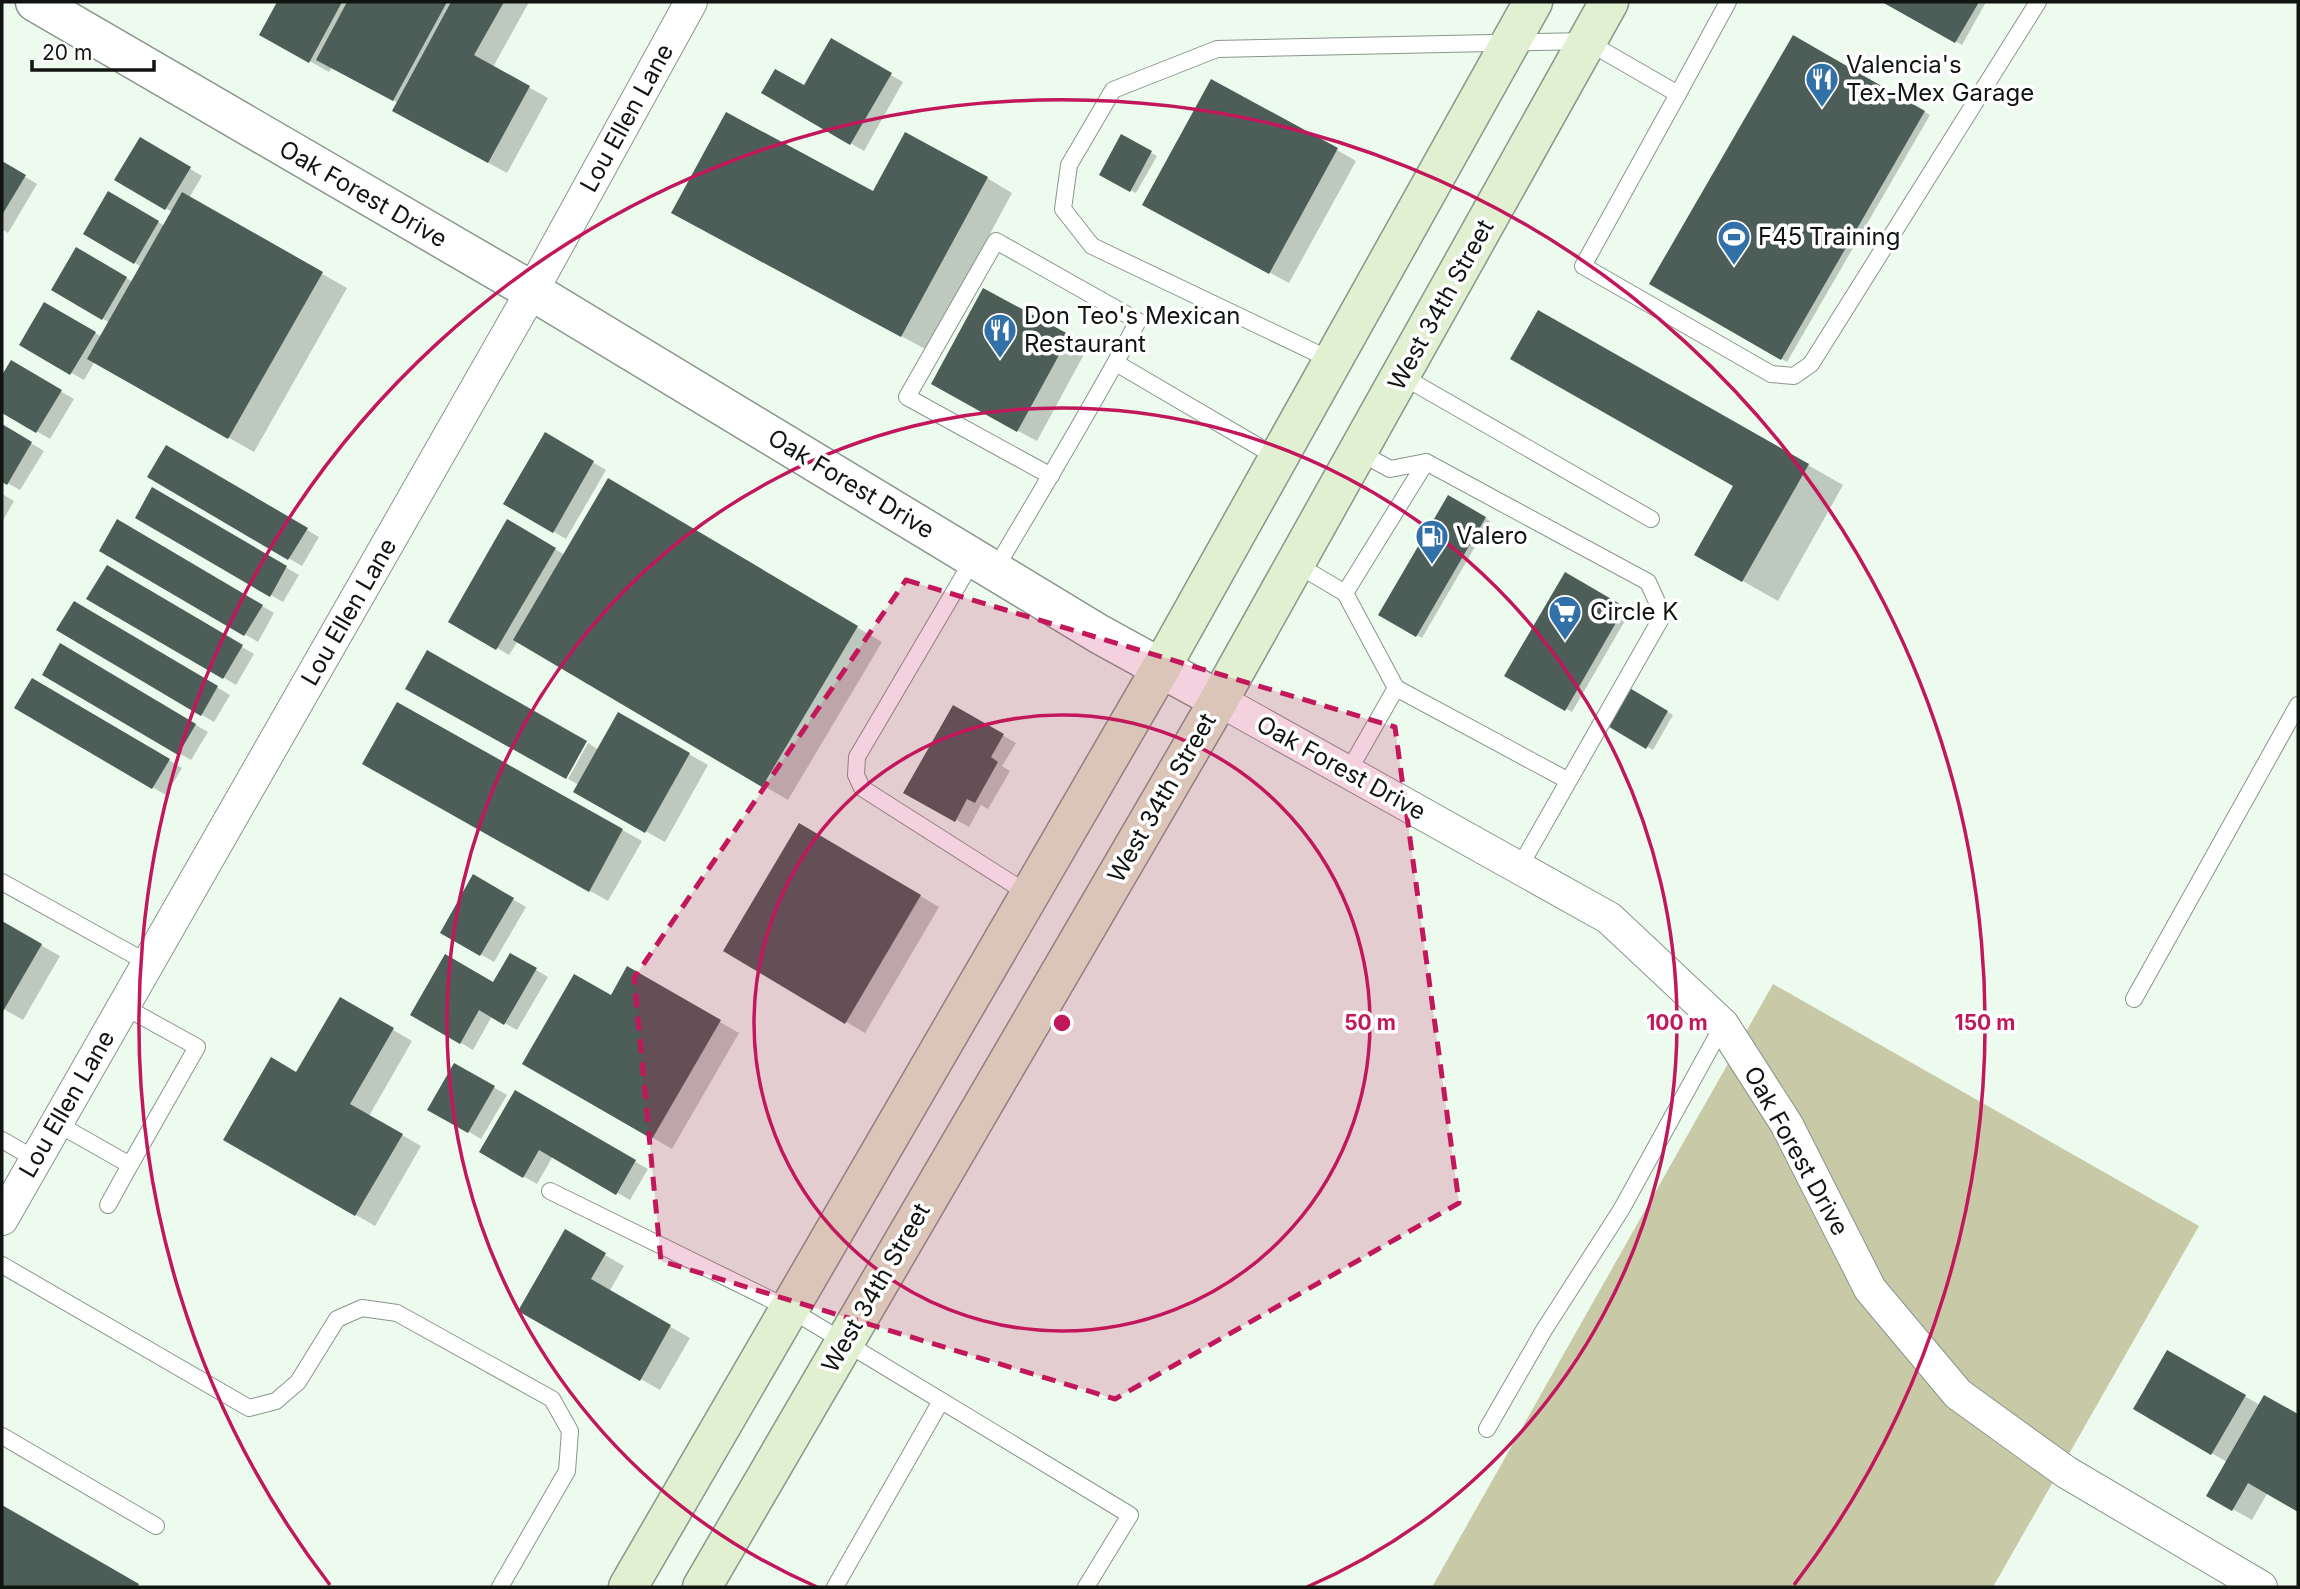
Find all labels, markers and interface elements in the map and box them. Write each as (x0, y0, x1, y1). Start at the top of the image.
scale bar (32, 28, 154, 72)
street label: Lou Ellen Lane (574, 39, 679, 197)
text: 20 m (42, 40, 92, 65)
place label: Valencia's Tex-Mex Garage (1846, 50, 2034, 107)
restaurant icon: Valencia's Tex-Mex Garage (1803, 60, 1841, 109)
street label: Oak Forest Drive (274, 134, 452, 253)
street label: West 34th Street (1382, 214, 1500, 395)
sports icon: F45 Training (1715, 218, 1753, 267)
place label: F45 Training (1758, 222, 1900, 251)
place label: Don Teo's Mexican Restaurant (1024, 301, 1241, 358)
restaurant icon: Don Teo's Mexican Restaurant (981, 311, 1019, 360)
street label: Oak Forest Drive (763, 423, 940, 545)
fuel station icon: Valero (1413, 517, 1451, 566)
place label: Valero (1456, 521, 1528, 550)
street label: Lou Ellen Lane (295, 533, 402, 690)
supermarket icon: Circle K (1546, 593, 1584, 642)
place label: Circle K (1590, 597, 1678, 626)
street label: West 34th Street (1101, 708, 1222, 888)
street label: Oak Forest Drive (1252, 709, 1431, 826)
text: 50 m (1344, 1010, 1396, 1035)
text: 100 m (1646, 1010, 1708, 1035)
text: 150 m (1955, 1010, 2015, 1035)
centre of rings (1050, 1011, 1074, 1035)
street label: Lou Ellen Lane (13, 1025, 120, 1182)
street label: Oak Forest Drive (1738, 1061, 1855, 1240)
street label: West 34th Street (815, 1198, 936, 1378)

